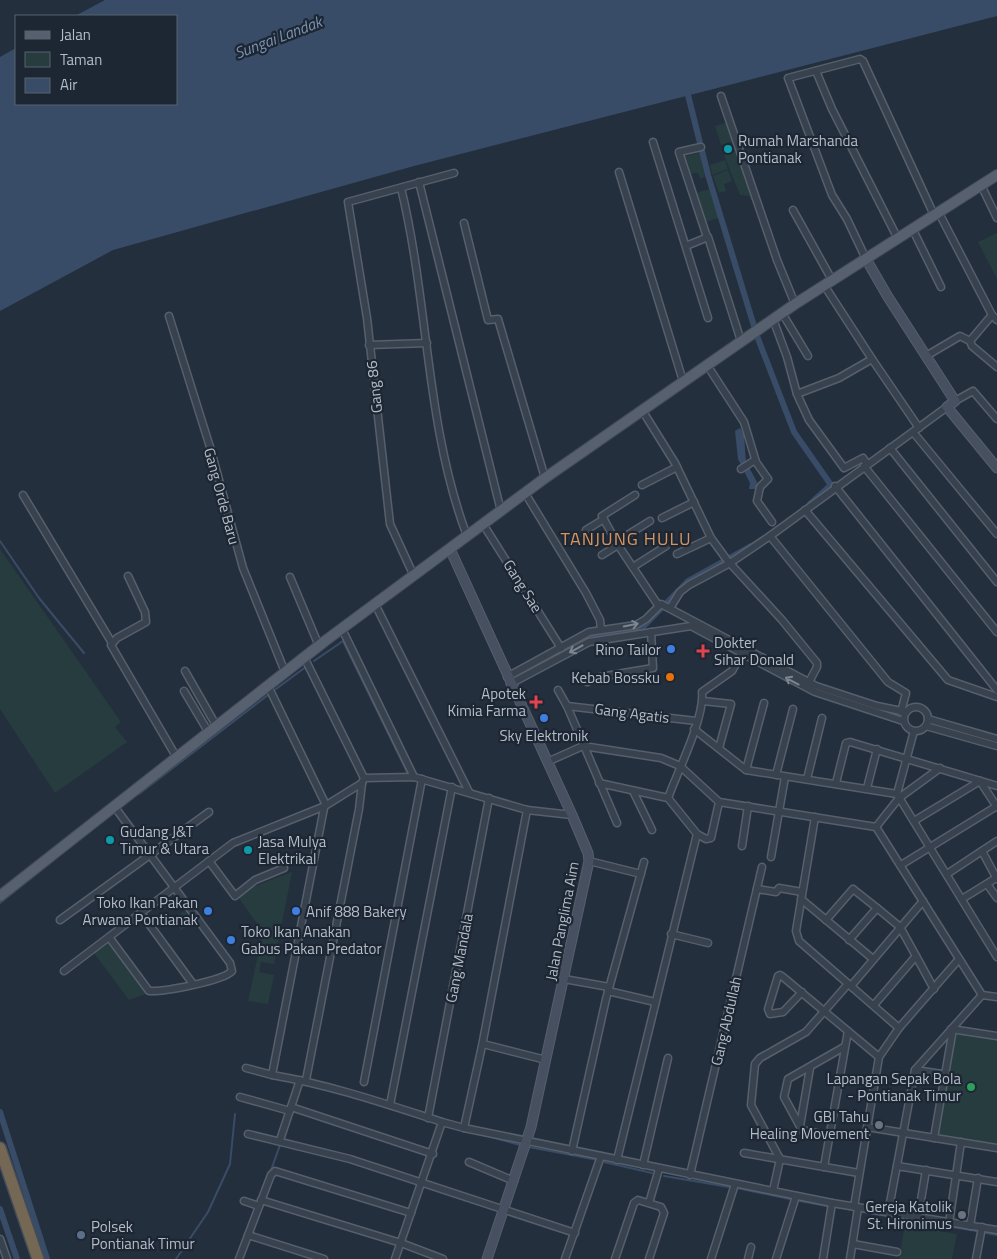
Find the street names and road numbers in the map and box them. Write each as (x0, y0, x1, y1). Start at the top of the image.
street label: Gang 86 (360, 360, 388, 414)
street label: Gang Orde Baru (198, 445, 246, 547)
street label: Gang Sae (498, 555, 548, 617)
street label: Gang Agatis (593, 697, 671, 729)
street label: Jalan Panglima Aim (539, 859, 585, 983)
street label: Gang Mandala (439, 911, 479, 1005)
street label: Gang Abdullah (705, 974, 747, 1068)

